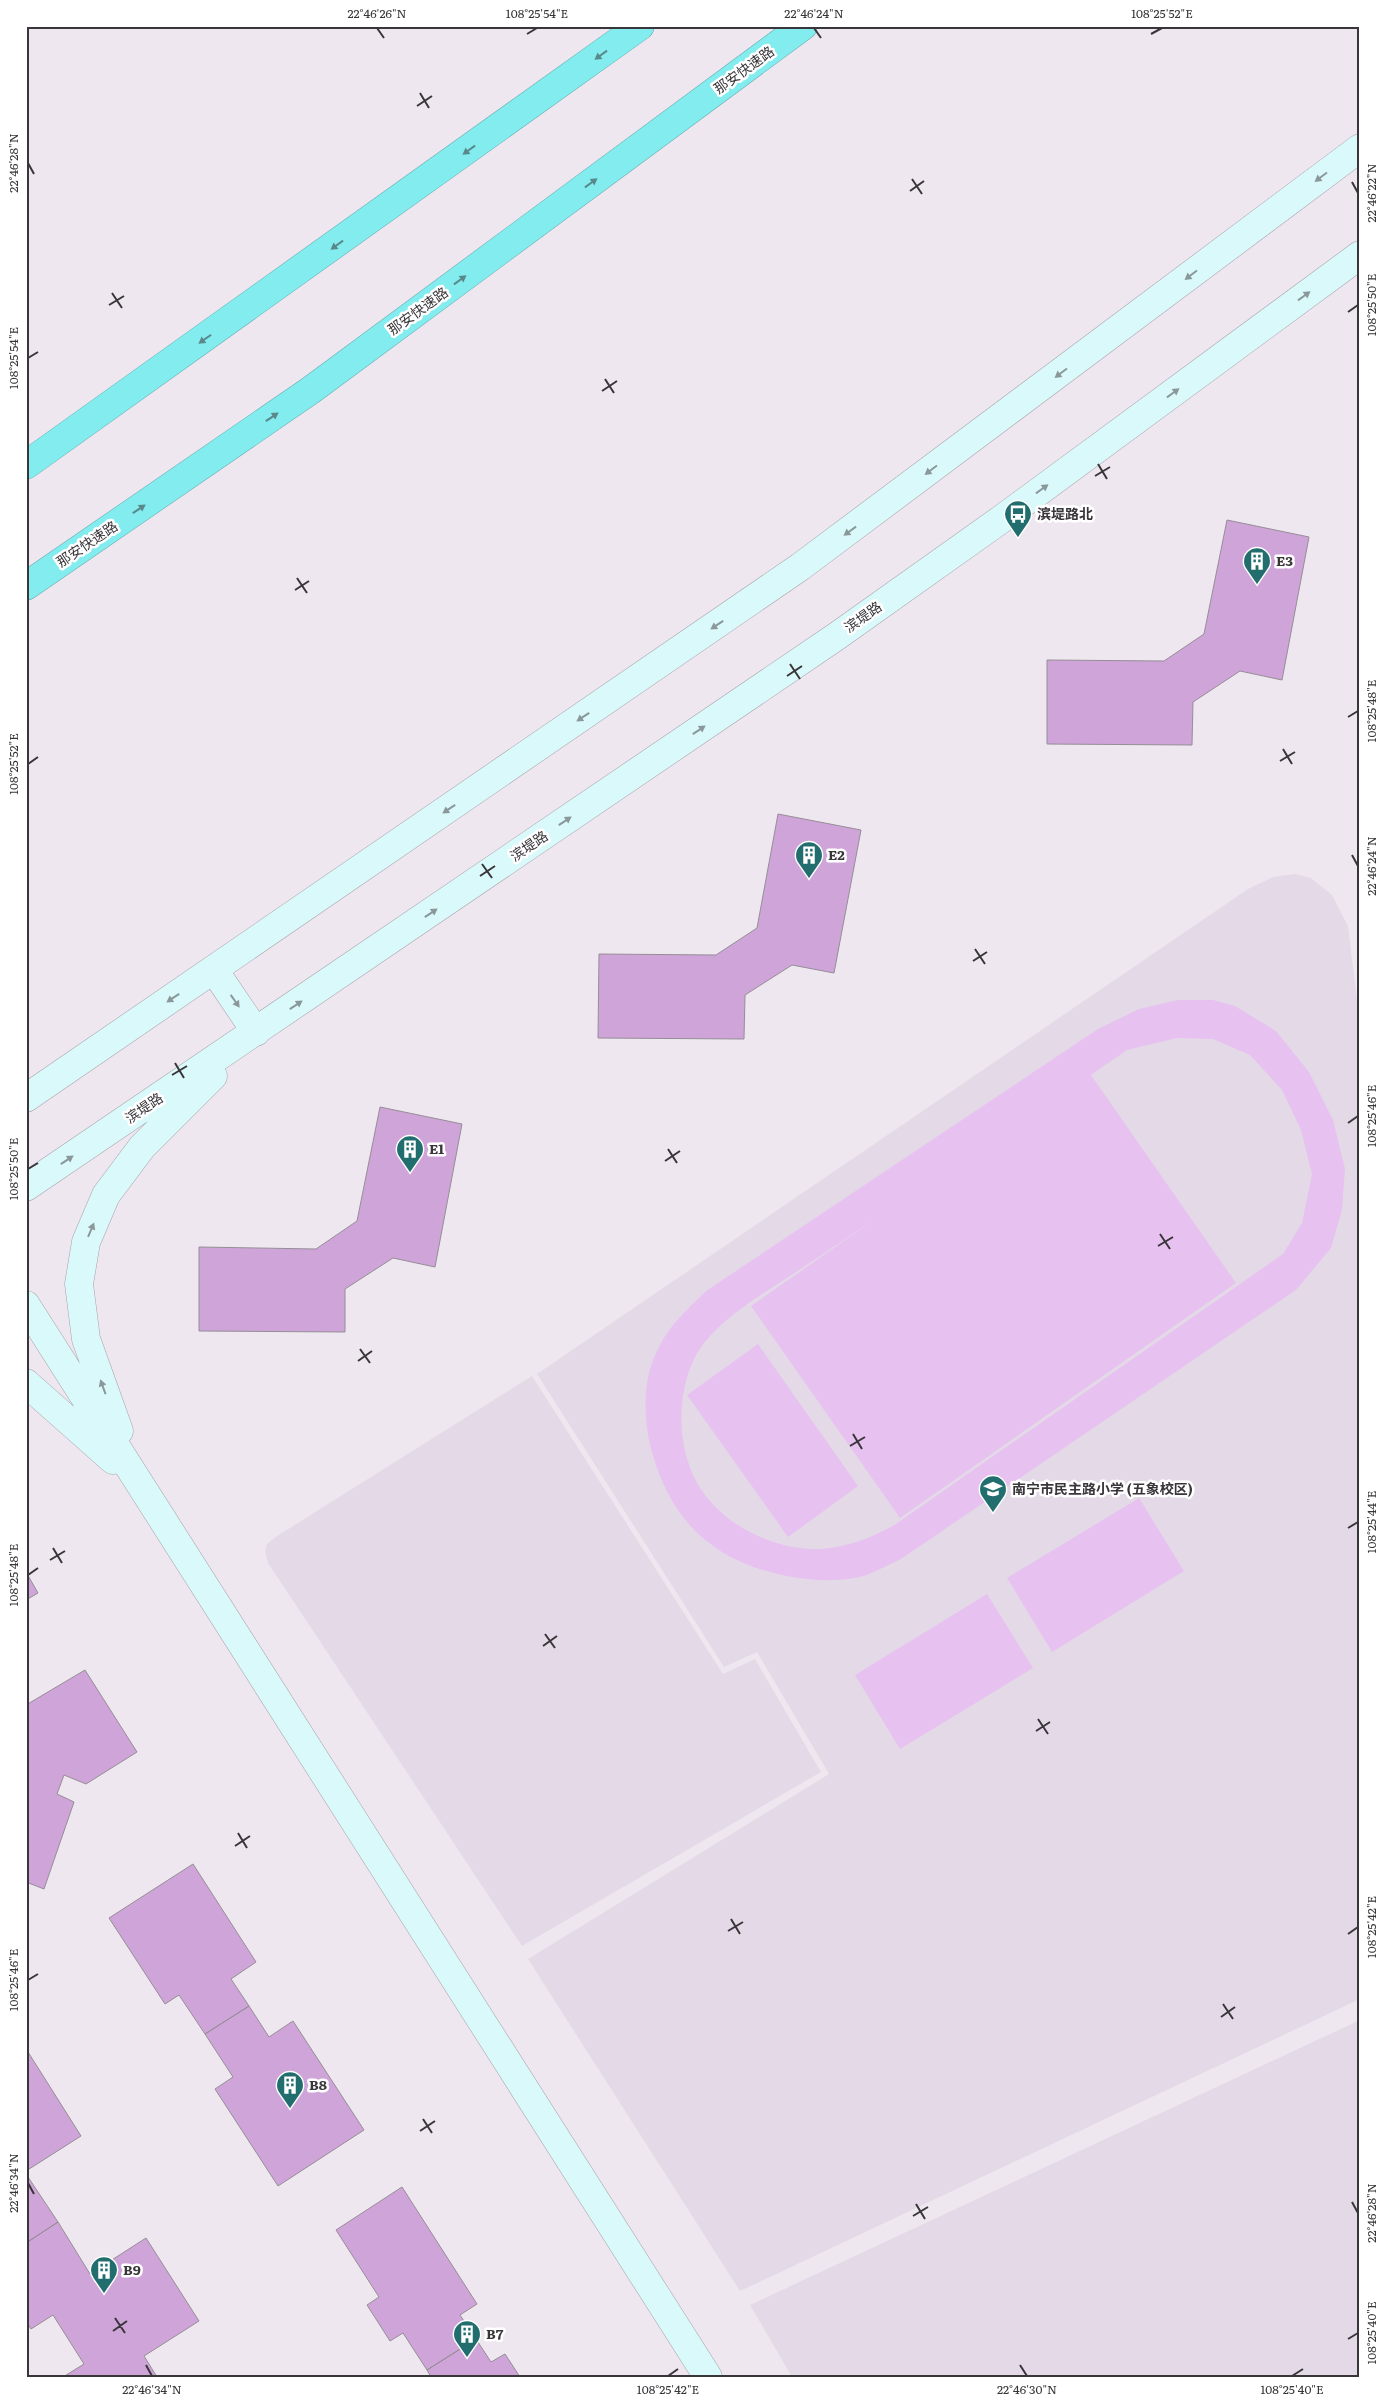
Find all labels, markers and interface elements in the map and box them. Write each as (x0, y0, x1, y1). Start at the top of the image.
text: 22°46'26"N (347, 4, 407, 22)
text: 108°25'54"E (506, 4, 569, 22)
text: 22°46'24"N (784, 4, 844, 22)
text: 108°25'52"E (1131, 4, 1193, 22)
street label: 那安快速路 (709, 41, 778, 98)
one-way arrow (594, 50, 608, 60)
text: 22°46'28"N (4, 133, 22, 193)
one-way arrow (462, 145, 476, 155)
text: 22°46'22"N (1362, 164, 1380, 222)
one-way arrow (1315, 172, 1328, 183)
one-way arrow (584, 178, 598, 188)
one-way arrow (330, 240, 344, 250)
one-way arrow (1184, 270, 1198, 280)
text: 108°25'50"E (1362, 273, 1380, 336)
one-way arrow (453, 275, 467, 285)
street label: 那安快速路 (383, 282, 452, 339)
one-way arrow (1297, 291, 1310, 302)
text: 108°25'54"E (4, 326, 22, 389)
one-way arrow (198, 334, 212, 344)
one-way arrow (1055, 367, 1068, 378)
one-way arrow (1166, 387, 1179, 398)
one-way arrow (266, 412, 279, 422)
one-way arrow (925, 465, 938, 476)
one-way arrow (1035, 484, 1049, 494)
bus stop icon: 滨堤路北 (1003, 499, 1033, 538)
place label: 滨堤路北 (1037, 503, 1093, 523)
one-way arrow (132, 504, 145, 514)
street label: 那安快速路 (52, 515, 121, 571)
one-way arrow (843, 526, 857, 536)
building icon: E3 (1242, 546, 1272, 585)
place label: E3 (1276, 550, 1293, 570)
street label: 滨堤路 (839, 596, 885, 636)
one-way arrow (710, 620, 723, 630)
text: 108°25'48"E (1362, 679, 1380, 742)
one-way arrow (576, 712, 590, 722)
one-way arrow (692, 725, 706, 735)
text: 108°25'52"E (4, 733, 22, 795)
one-way arrow (442, 804, 456, 814)
one-way arrow (558, 816, 572, 826)
street label: 滨堤路 (505, 825, 551, 865)
text: 22°46'24"N (1362, 836, 1380, 896)
building icon: E2 (794, 840, 824, 879)
place label: E2 (828, 844, 845, 864)
one-way arrow (424, 908, 437, 918)
one-way arrow (167, 993, 180, 1003)
one-way arrow (230, 994, 240, 1008)
one-way arrow (290, 1000, 303, 1010)
text: 108°25'46"E (1362, 1084, 1380, 1147)
street label: 滨堤路 (120, 1087, 166, 1127)
building icon: E1 (395, 1134, 425, 1173)
text: 108°25'50"E (4, 1137, 22, 1200)
place label: E1 (429, 1138, 444, 1158)
one-way arrow (60, 1155, 73, 1165)
one-way arrow (88, 1223, 96, 1237)
one-way arrow (99, 1380, 106, 1395)
school or university icon: 南宁市民主路小学 (五象校区) (978, 1474, 1008, 1513)
place label: 南宁市民主路小学 (五象校区) (1012, 1478, 1193, 1498)
text: 108°25'44"E (1362, 1490, 1380, 1553)
text: 108°25'48"E (4, 1543, 22, 1606)
text: 108°25'42"E (1362, 1895, 1380, 1958)
text: 108°25'46"E (4, 1948, 22, 2011)
building icon: B8 (275, 2070, 305, 2109)
place label: B8 (309, 2074, 327, 2094)
text: 22°46'34"N (4, 2153, 22, 2213)
text: 22°46'28"N (1362, 2183, 1380, 2243)
building icon: B9 (89, 2255, 119, 2294)
place label: B9 (123, 2259, 141, 2279)
text: 108°25'40"E (1362, 2301, 1380, 2365)
building icon: B7 (452, 2319, 482, 2358)
place label: B7 (486, 2323, 504, 2343)
text: 22°46'34"N (122, 2380, 182, 2398)
text: 108°25'42"E (637, 2380, 700, 2398)
text: 22°46'30"N (997, 2380, 1057, 2398)
text: 108°25'40"E (1260, 2380, 1324, 2398)

